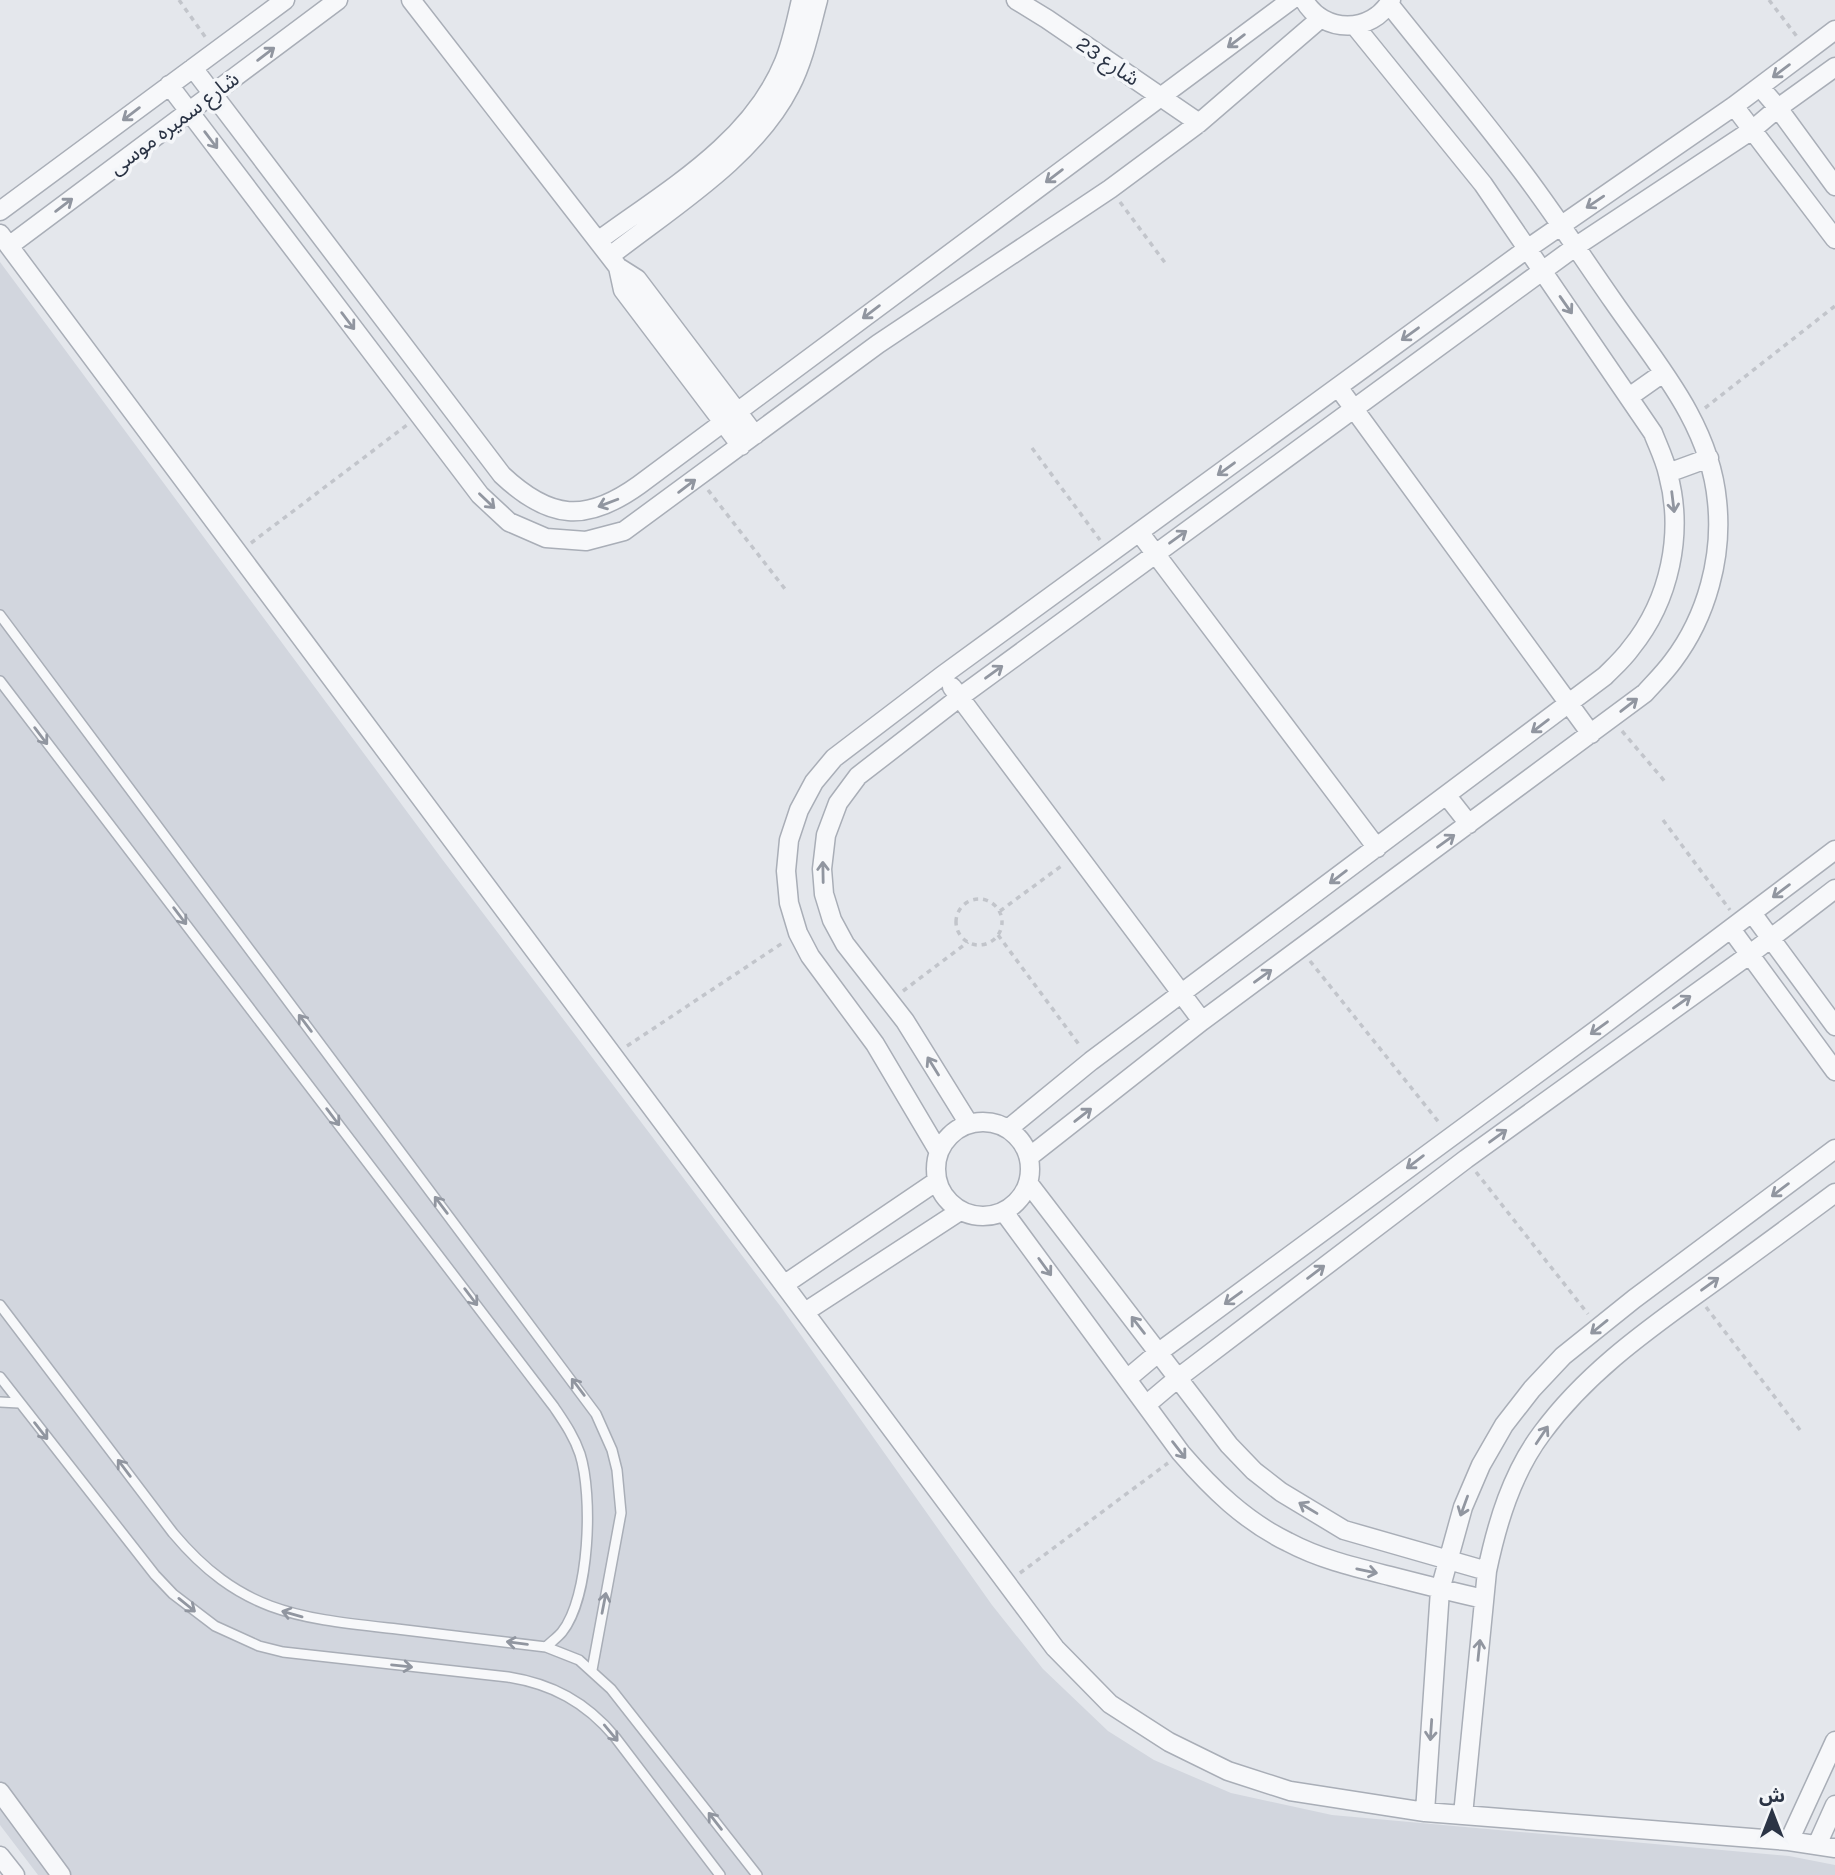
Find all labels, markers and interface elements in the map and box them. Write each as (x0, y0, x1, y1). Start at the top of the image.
street label: شارع 23 (1070, 31, 1144, 93)
one-way arrow (1228, 33, 1246, 48)
one-way arrow (256, 47, 275, 62)
one-way arrow (1772, 64, 1790, 79)
street label: شارع سميره موسى (104, 66, 245, 182)
one-way arrow (123, 106, 141, 121)
one-way arrow (203, 130, 218, 149)
one-way arrow (1045, 169, 1064, 184)
one-way arrow (1585, 195, 1605, 209)
one-way arrow (54, 197, 72, 212)
one-way arrow (1559, 295, 1573, 314)
one-way arrow (862, 305, 881, 319)
one-way arrow (341, 311, 356, 330)
one-way arrow (1401, 327, 1420, 342)
one-way arrow (1217, 461, 1236, 476)
one-way arrow (677, 478, 696, 493)
one-way arrow (1666, 490, 1679, 513)
one-way arrow (478, 492, 495, 509)
one-way arrow (598, 498, 620, 511)
one-way arrow (1168, 530, 1187, 544)
one-way arrow (984, 664, 1003, 679)
one-way arrow (1619, 698, 1638, 713)
one-way arrow (1531, 719, 1550, 733)
one-way arrow (34, 726, 49, 744)
one-way arrow (1436, 834, 1455, 848)
one-way arrow (816, 860, 830, 883)
one-way arrow (1329, 870, 1348, 884)
one-way arrow (1772, 884, 1790, 899)
one-way arrow (172, 907, 187, 925)
one-way arrow (1253, 969, 1272, 983)
one-way arrow (1672, 995, 1691, 1009)
one-way arrow (298, 1014, 312, 1033)
one-way arrow (1590, 1021, 1609, 1035)
one-way arrow (925, 1057, 939, 1077)
one-way arrow (325, 1107, 340, 1125)
one-way arrow (1073, 1107, 1091, 1122)
one-way arrow (1488, 1128, 1506, 1143)
one-way arrow (1406, 1155, 1425, 1170)
one-way arrow (1771, 1183, 1790, 1197)
one-way arrow (434, 1196, 449, 1215)
one-way arrow (1037, 1257, 1052, 1276)
one-way arrow (1306, 1265, 1325, 1280)
one-way arrow (1701, 1277, 1719, 1292)
one-way arrow (463, 1288, 478, 1306)
one-way arrow (1223, 1290, 1242, 1305)
one-way arrow (1131, 1317, 1146, 1335)
one-way arrow (1590, 1319, 1608, 1335)
one-way arrow (570, 1379, 585, 1397)
one-way arrow (34, 1421, 49, 1440)
one-way arrow (1535, 1425, 1549, 1445)
one-way arrow (1172, 1440, 1187, 1459)
one-way arrow (116, 1460, 131, 1478)
one-way arrow (1457, 1495, 1469, 1517)
one-way arrow (1298, 1501, 1318, 1515)
one-way arrow (1355, 1565, 1377, 1578)
one-way arrow (598, 1592, 612, 1615)
one-way arrow (177, 1598, 195, 1613)
one-way arrow (281, 1606, 303, 1619)
one-way arrow (506, 1637, 529, 1650)
one-way arrow (1473, 1639, 1486, 1662)
one-way arrow (390, 1660, 412, 1673)
one-way arrow (1424, 1718, 1437, 1741)
one-way arrow (603, 1723, 619, 1741)
north arrow (1737, 1777, 1807, 1847)
text: ش (1759, 1785, 1785, 1807)
one-way arrow (707, 1812, 722, 1831)

